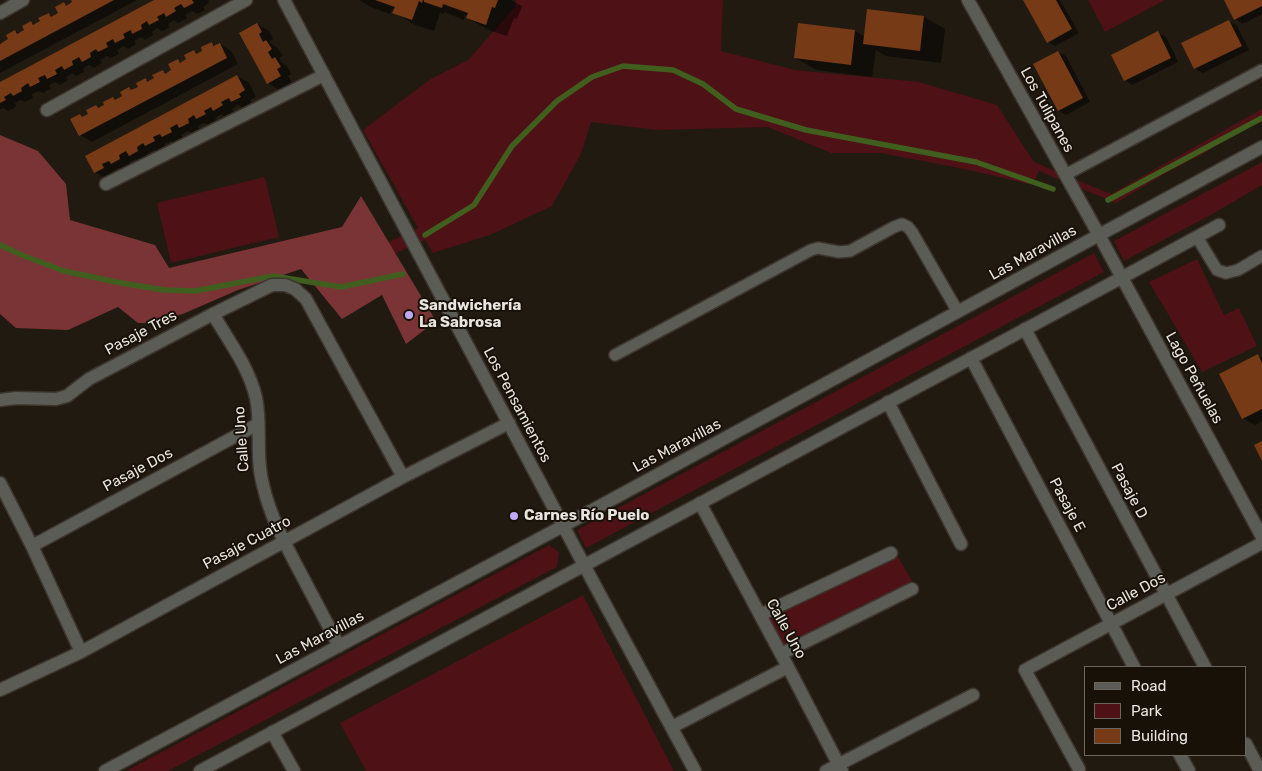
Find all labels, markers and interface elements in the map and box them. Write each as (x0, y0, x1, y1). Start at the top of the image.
street label: Los Tulipanes (1016, 64, 1078, 156)
street label: Las Maravillas (986, 222, 1080, 284)
place label: Sandwichería La Sabrosa (419, 297, 521, 332)
street label: Pasaje Tres (102, 307, 180, 359)
marker: Sandwichería La Sabrosa (403, 309, 415, 321)
street label: Lago Peñuelas (1161, 329, 1227, 427)
street label: Los Pensamientos (479, 344, 555, 466)
street label: Calle Uno (231, 406, 253, 472)
street label: Las Maravillas (630, 415, 724, 477)
street label: Pasaje Dos (100, 444, 176, 496)
street label: Pasaje D (1107, 460, 1151, 522)
street label: Pasaje E (1045, 475, 1089, 535)
place label: Carnes Río Puelo (524, 507, 649, 525)
marker: Carnes Río Puelo (508, 510, 520, 522)
street label: Pasaje Cuatro (200, 512, 294, 574)
street label: Calle Dos (1103, 569, 1169, 615)
street label: Calle Uno (762, 596, 810, 662)
street label: Las Maravillas (273, 607, 367, 669)
legend (1084, 666, 1247, 756)
text: Road (1131, 677, 1167, 695)
text: Park (1131, 702, 1162, 720)
text: Building (1131, 727, 1188, 745)

